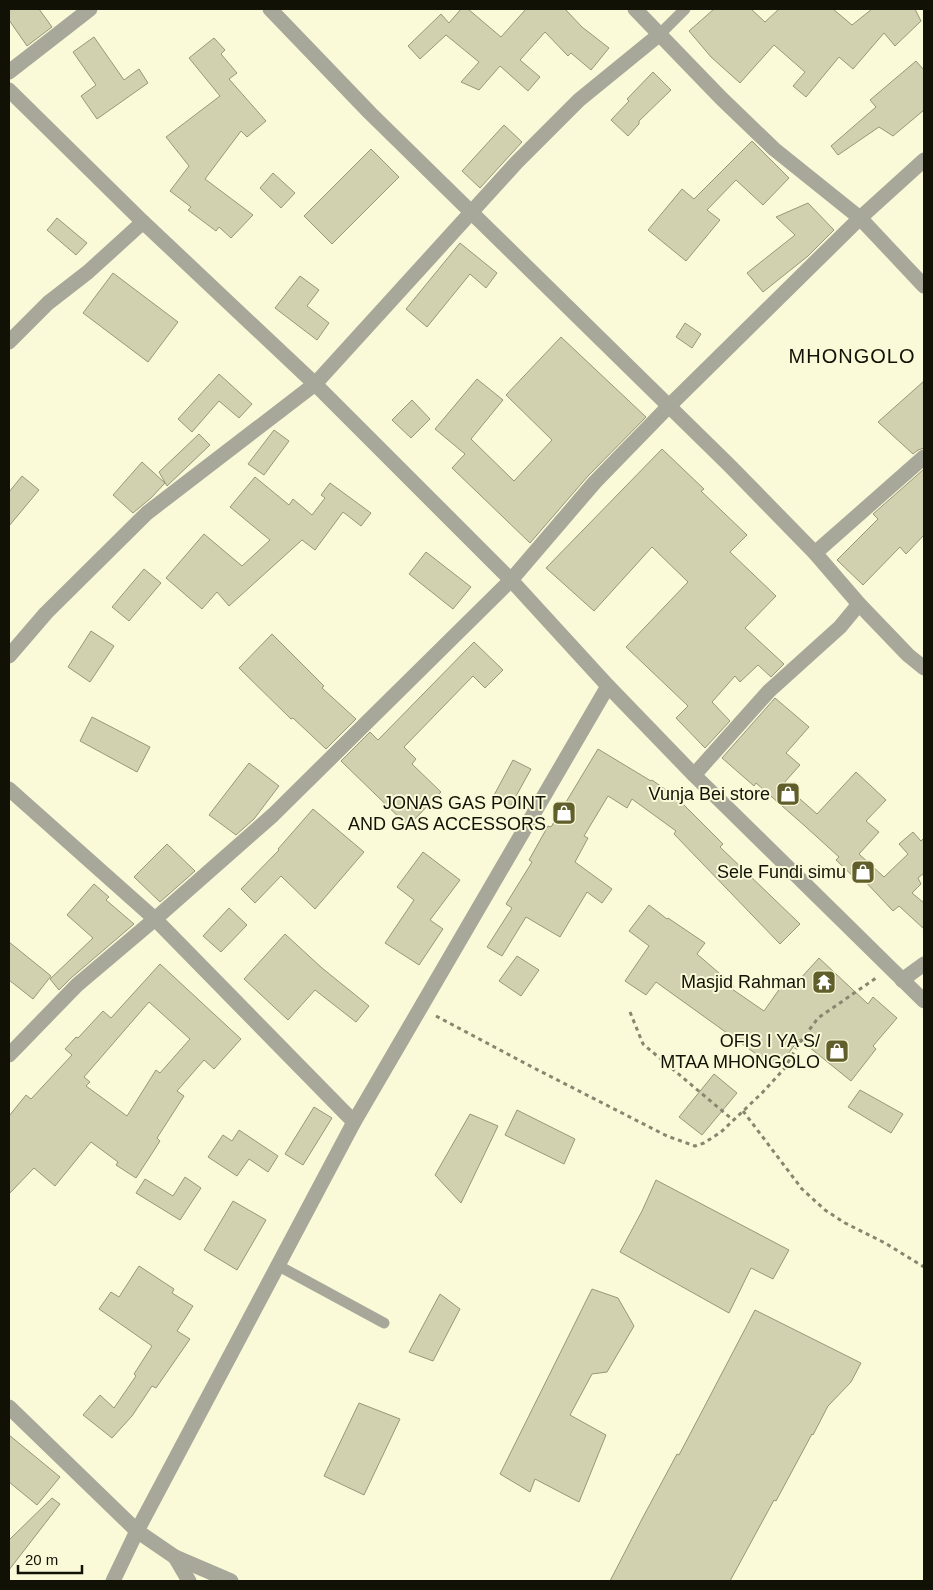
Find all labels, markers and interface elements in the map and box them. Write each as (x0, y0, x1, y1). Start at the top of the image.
district label: MHONGOLO (789, 345, 915, 367)
shop icon: Vunja Bei store (775, 781, 801, 807)
place label: Vunja Bei store (649, 784, 770, 804)
place label: JONAS GAS POINT AND GAS ACCESSORS (348, 793, 546, 834)
shop icon: JONAS GAS POINT AND GAS ACCESSORS (551, 800, 577, 826)
shop icon: Sele Fundi simu (850, 859, 876, 885)
place label: Sele Fundi simu (717, 862, 846, 882)
temple icon: Masjid Rahman (811, 969, 837, 995)
place label: Masjid Rahman (681, 972, 806, 992)
place label: OFIS I YA S/ MTAA MHONGOLO (660, 1031, 820, 1072)
shop icon: OFIS I YA S/ MTAA MHONGOLO (824, 1038, 850, 1064)
scale bar (18, 1542, 81, 1574)
text: 20 m (25, 1551, 58, 1568)

